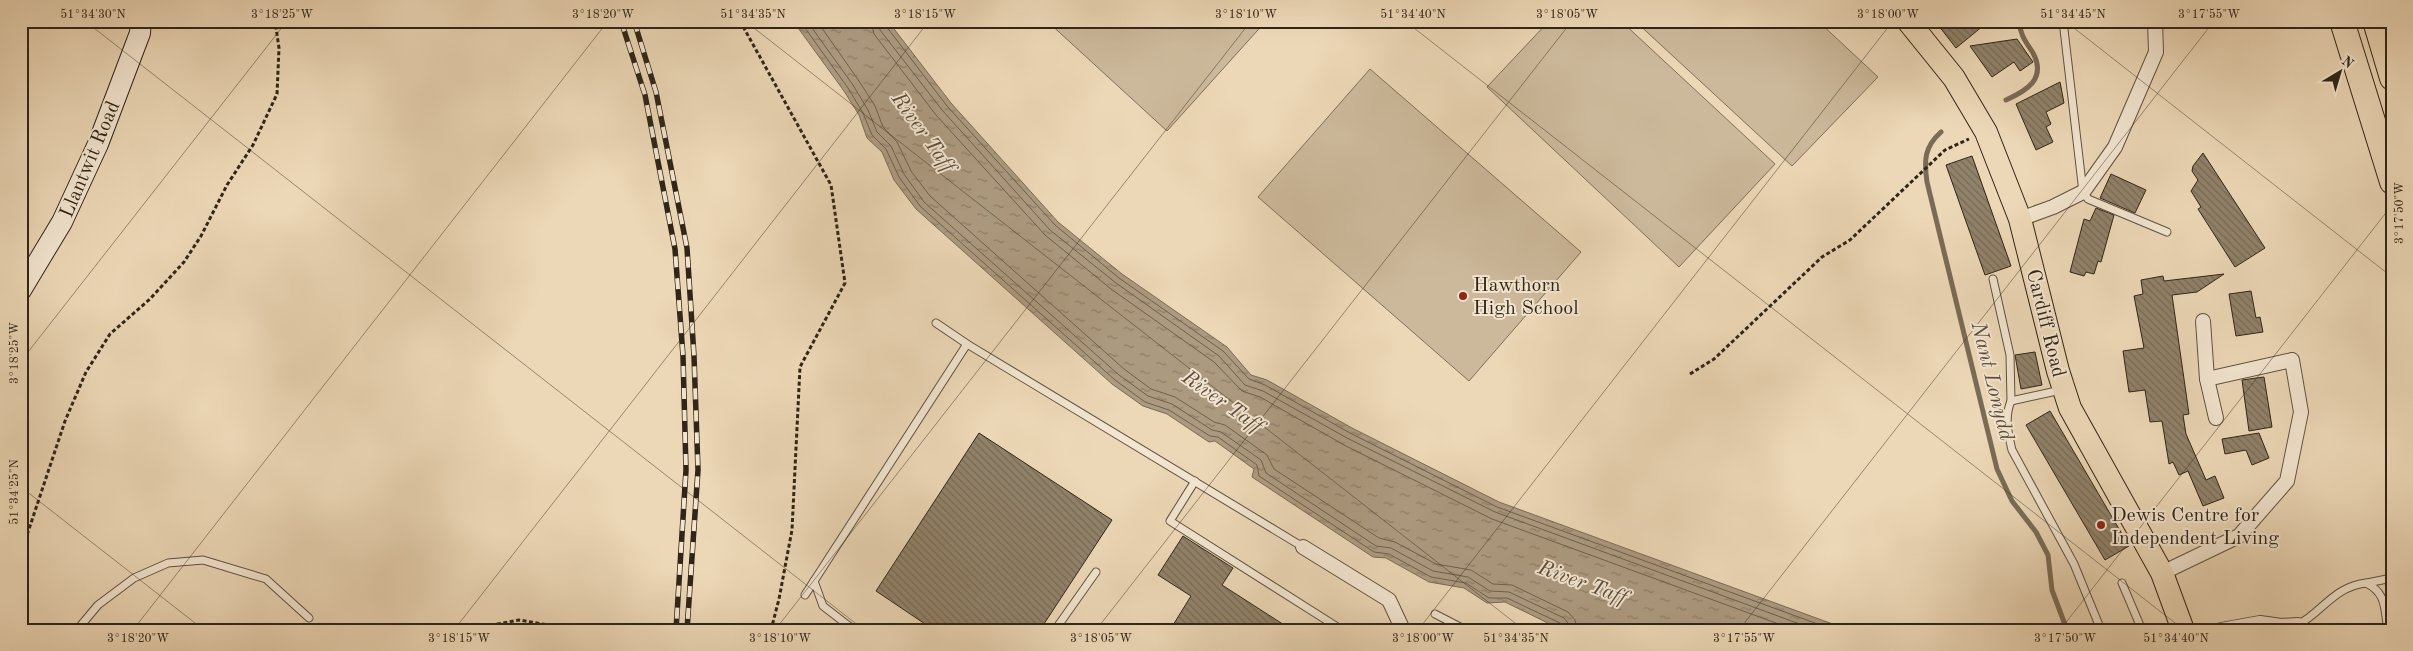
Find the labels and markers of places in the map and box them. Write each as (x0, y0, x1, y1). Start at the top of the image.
place label: Hawthorn High School (1473, 276, 1579, 319)
marker: Hawthorn High School (1457, 290, 1469, 302)
place label: Dewis Centre for Independent Living (2111, 506, 2279, 549)
marker: Dewis Centre for Independent Living (2095, 519, 2107, 531)

